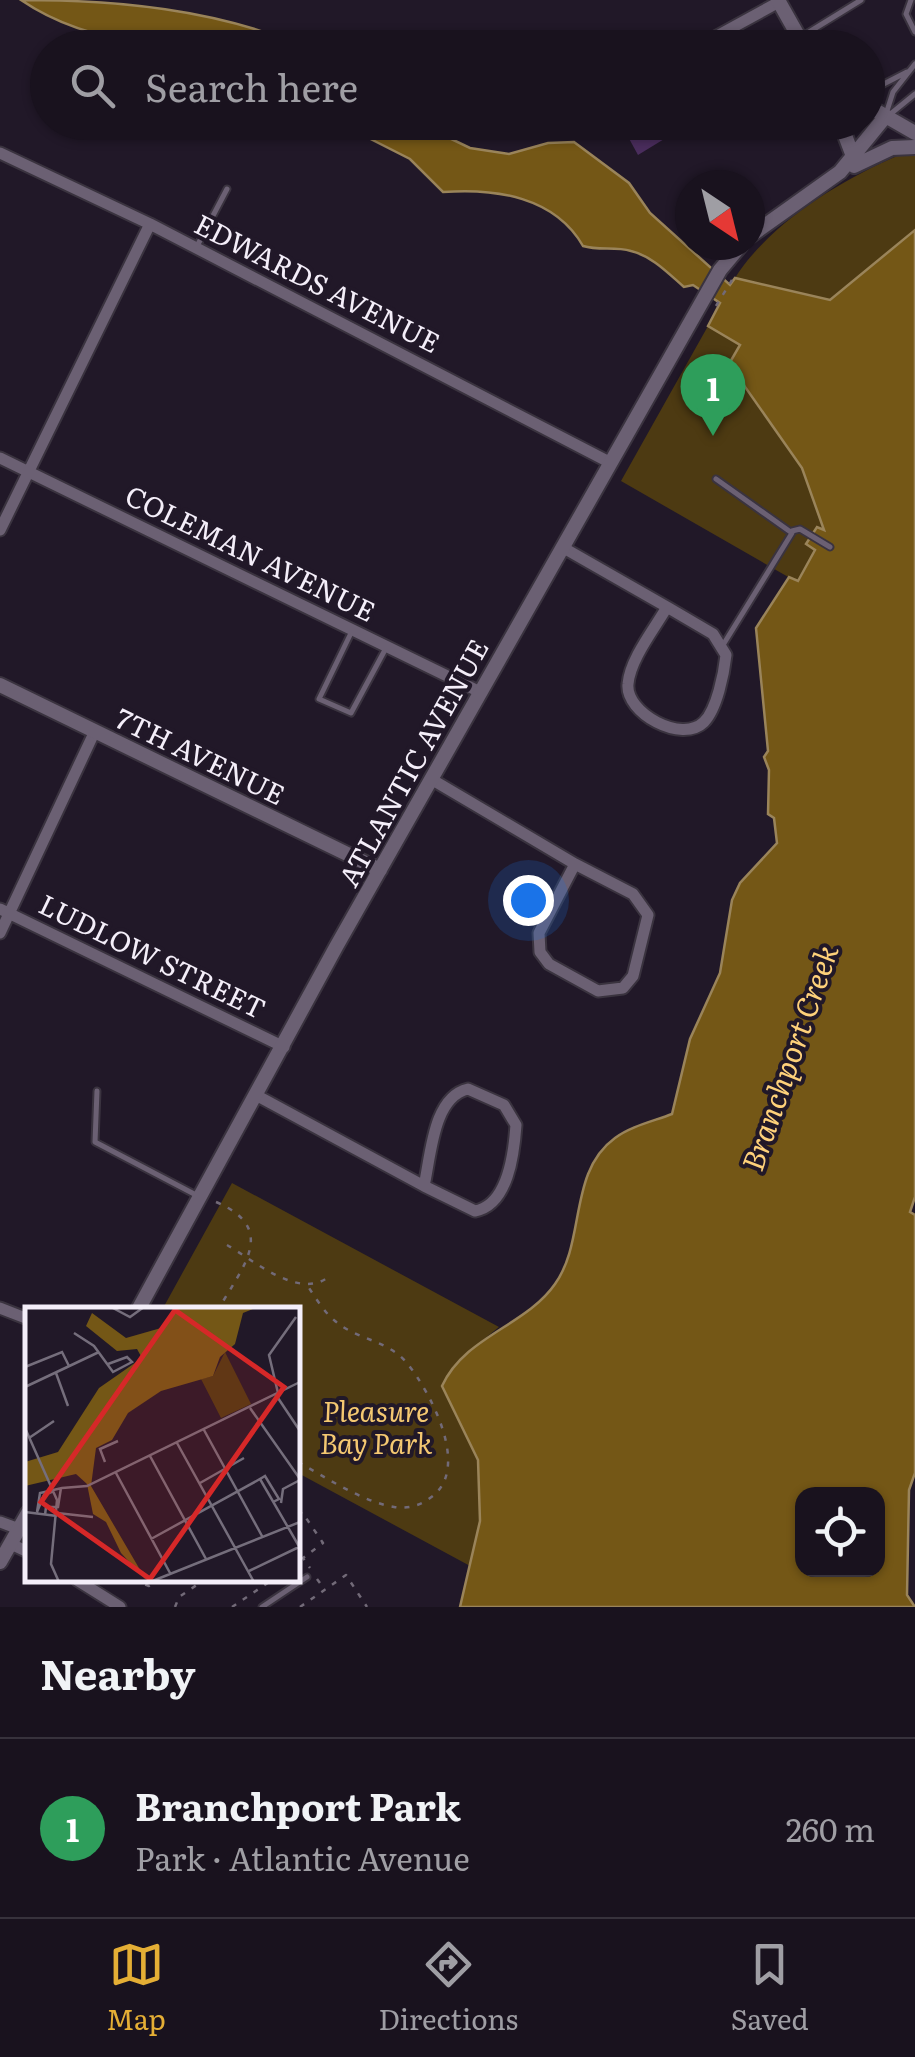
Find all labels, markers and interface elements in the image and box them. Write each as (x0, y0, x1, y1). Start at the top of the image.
search box (30, 30, 885, 140)
text: Search here (145, 57, 358, 114)
icon: search (65, 58, 120, 113)
north arrow (675, 170, 765, 260)
street label: EDWARDS AVENUE (188, 202, 448, 362)
pin: 1 (680, 354, 746, 436)
street label: COLEMAN AVENUE (119, 473, 383, 631)
street label: ATLANTIC AVENUE (326, 630, 498, 894)
street label: 7TH AVENUE (109, 696, 293, 814)
your location (503, 875, 554, 926)
street label: LUDLOW STREET (33, 882, 273, 1028)
water label: Branchport Creek (729, 937, 848, 1176)
inset map (25, 1307, 300, 1582)
park label: Pleasure Bay Park (320, 1389, 433, 1463)
map controls (795, 1487, 885, 1577)
button: locate (795, 1487, 885, 1577)
text: Nearby (40, 1641, 196, 1703)
text: Branchport Park (135, 1776, 461, 1833)
text: 1 (66, 1804, 79, 1852)
text: 260 m (786, 1804, 875, 1852)
text: Park · Atlantic Avenue (135, 1833, 470, 1881)
tab: Map (106, 1937, 166, 2039)
tab: Directions (378, 1937, 518, 2039)
tab: Saved (731, 1937, 809, 2039)

